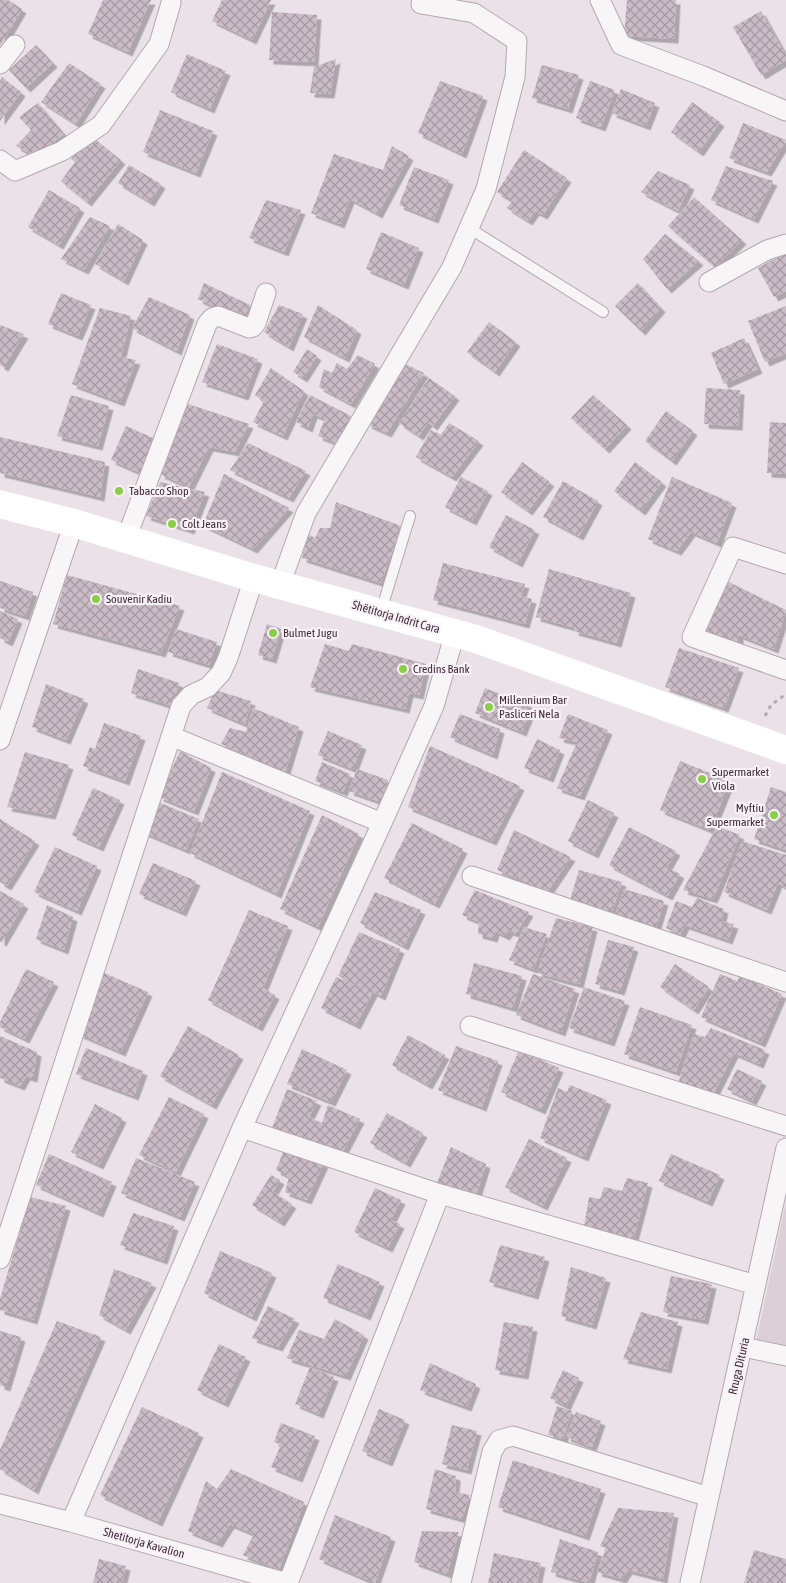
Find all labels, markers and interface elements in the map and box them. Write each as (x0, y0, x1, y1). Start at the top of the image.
place label: Tabacco Shop (129, 484, 189, 498)
marker: Tabacco Shop (113, 485, 125, 497)
place label: Colt Jeans (182, 517, 226, 531)
marker: Colt Jeans (166, 518, 178, 530)
place label: Souvenir Kadiu (106, 592, 172, 606)
marker: Souvenir Kadiu (90, 593, 102, 605)
street label: Shëtitorja Indrit Cara (350, 598, 442, 636)
place label: Bulmet Jugu (283, 626, 338, 640)
marker: Bulmet Jugu (267, 627, 279, 639)
place label: Credins Bank (413, 662, 471, 676)
marker: Credins Bank (397, 663, 409, 675)
place label: Millennium Bar Pasliceri Nela (499, 693, 567, 721)
marker: Millennium Bar Pasliceri Nela (483, 701, 495, 713)
place label: Supermarket Viola (712, 765, 770, 793)
marker: Supermarket Viola (696, 773, 708, 785)
place label: Myftiu Supermarket (707, 801, 765, 829)
marker: Myftiu Supermarket (768, 809, 780, 821)
street label: Rruga Dituria (726, 1336, 752, 1396)
street label: Shetitorja Kavalion (102, 1525, 186, 1561)

